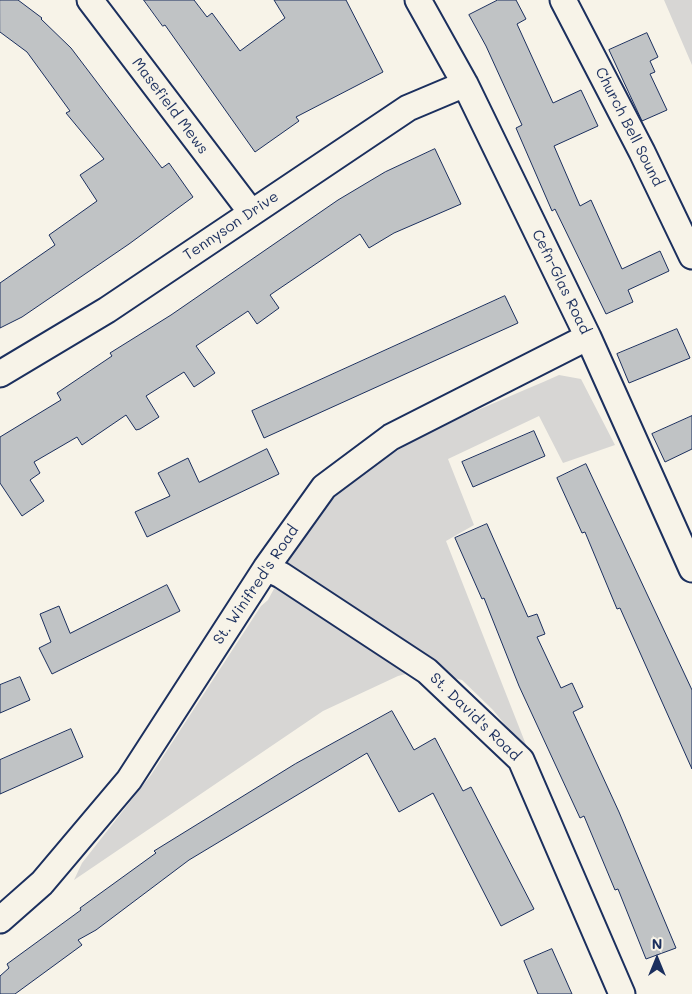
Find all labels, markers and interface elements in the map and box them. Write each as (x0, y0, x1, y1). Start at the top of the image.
street label: Masefield Mews (128, 54, 212, 158)
street label: Church Bell Sound (591, 64, 667, 190)
street label: Tennyson Drive (180, 187, 282, 265)
street label: Cefn-Glas Road (528, 227, 594, 337)
street label: St. Winifred's Road (209, 522, 303, 648)
street label: St. David's Road (426, 669, 524, 765)
north arrow (632, 934, 682, 984)
text: N (652, 934, 662, 953)

